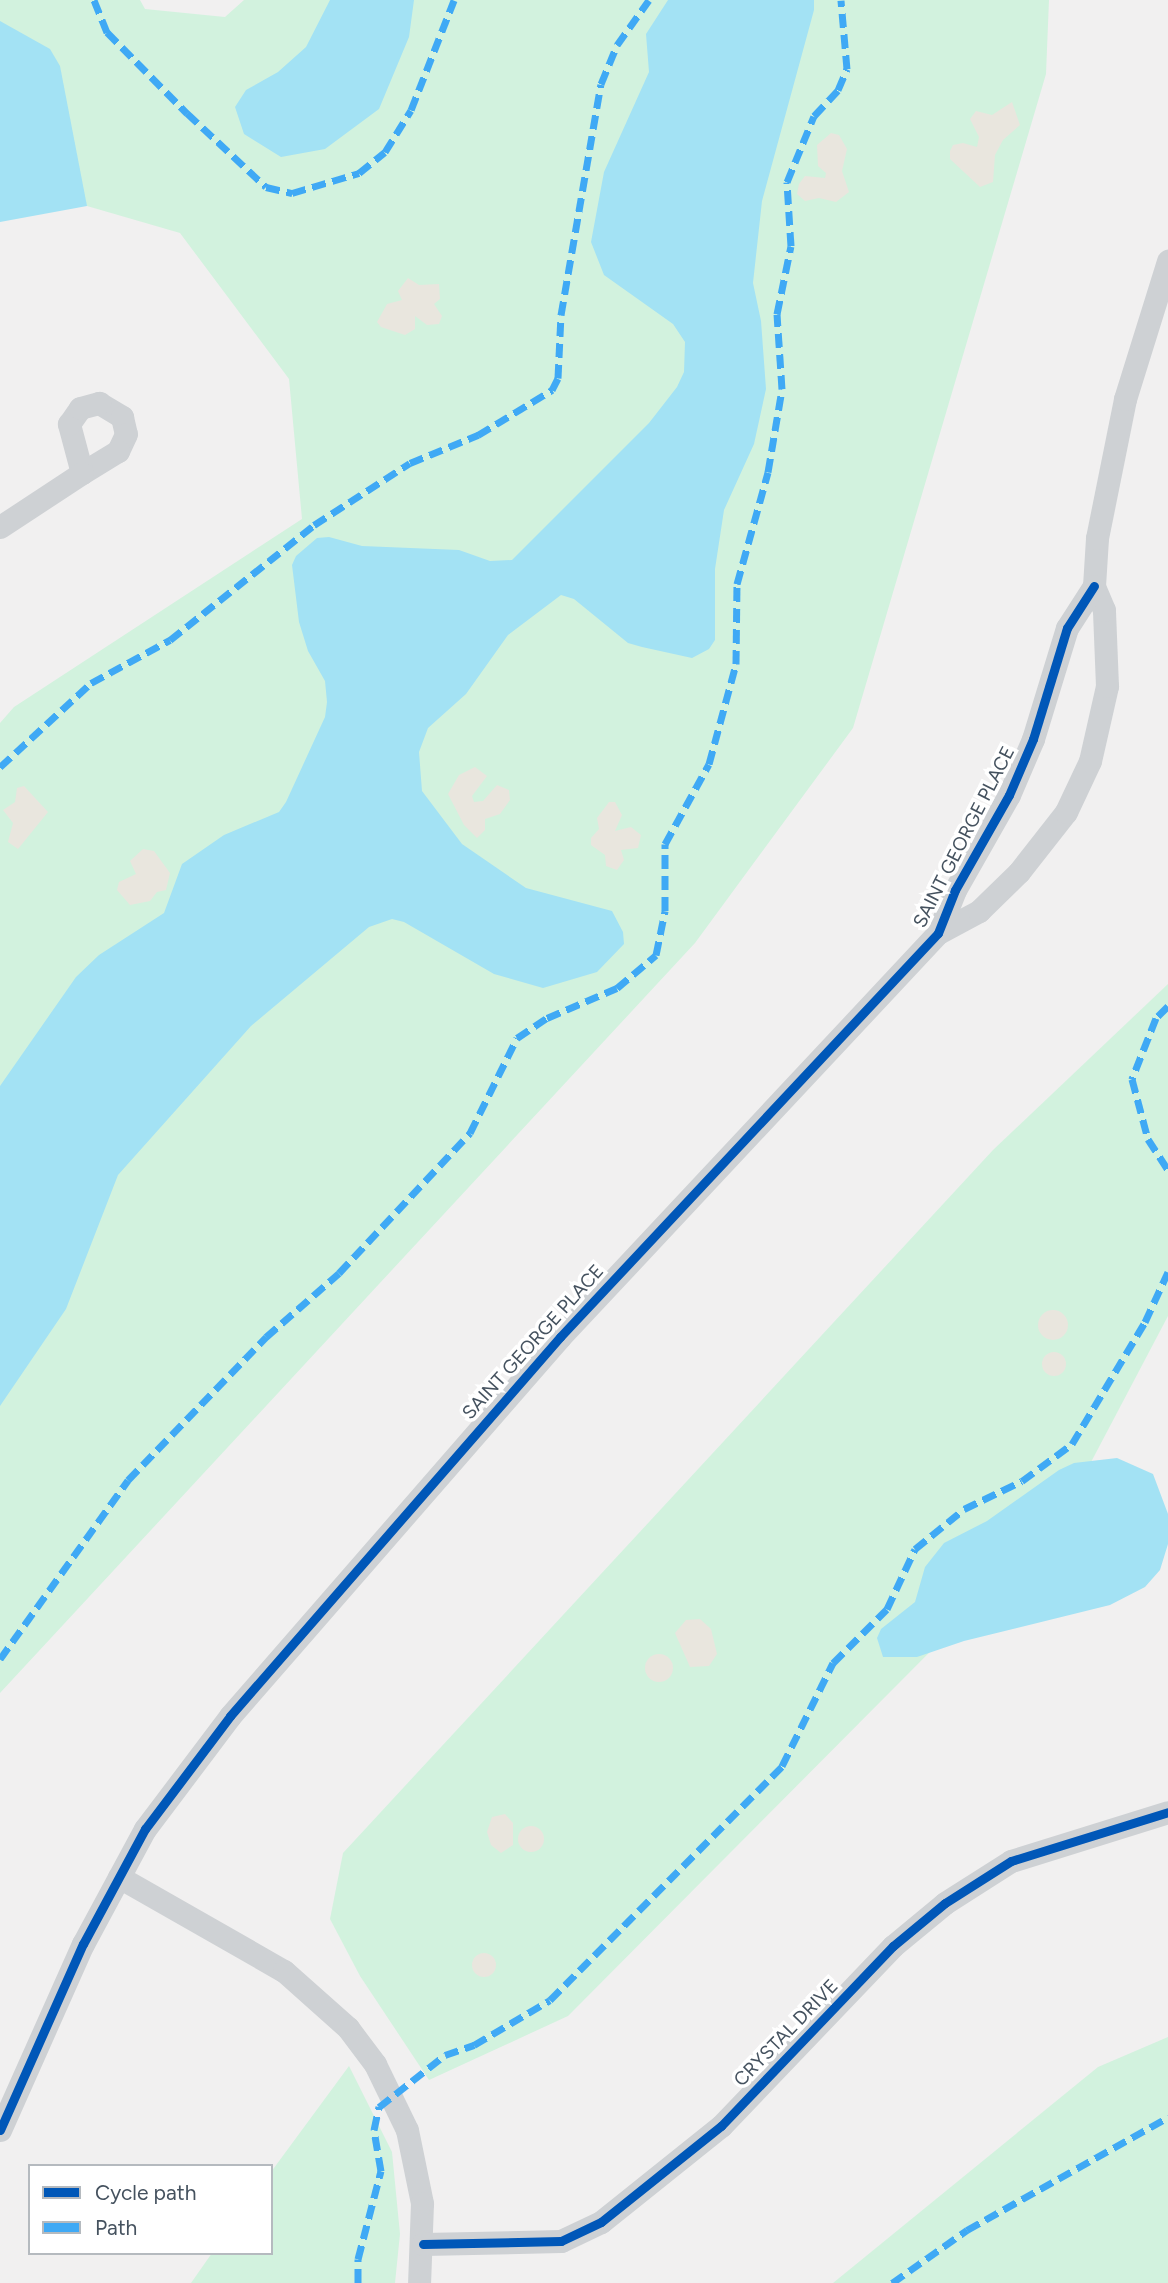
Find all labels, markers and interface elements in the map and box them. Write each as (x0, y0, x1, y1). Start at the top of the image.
street label: SAINT GEORGE PLACE (908, 742, 1020, 932)
street label: SAINT GEORGE PLACE (457, 1260, 609, 1424)
street label: CRYSTAL DRIVE (729, 1975, 843, 2091)
legend (28, 2164, 273, 2255)
text: Cycle path (95, 2180, 196, 2205)
text: Path (95, 2215, 137, 2240)

